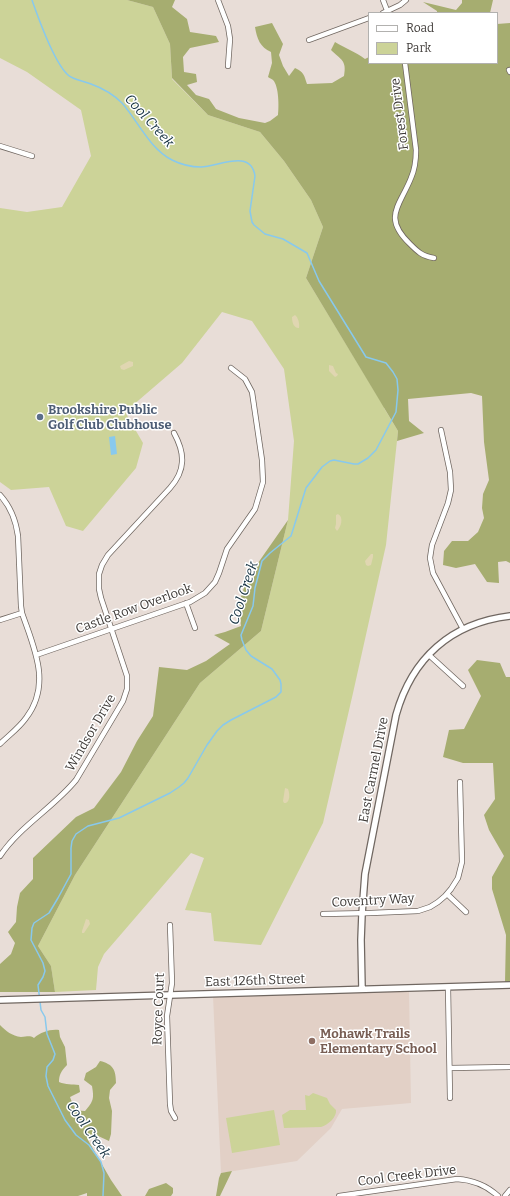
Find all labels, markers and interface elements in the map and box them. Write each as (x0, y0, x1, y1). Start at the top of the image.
legend (368, 12, 498, 64)
text: Road (406, 21, 434, 35)
text: Park (406, 41, 431, 55)
street label: Forest Drive (388, 77, 412, 151)
water label: Cool Creek (121, 91, 177, 151)
place label: Brookshire Public Golf Club Clubhouse (48, 402, 172, 433)
marker: Brookshire Public Golf Club Clubhouse (35, 412, 45, 422)
water label: Cool Creek (226, 559, 262, 627)
street label: Castle Row Overlook (74, 581, 194, 637)
street label: Windsor Drive (63, 692, 119, 774)
street label: East Carmel Drive (356, 716, 392, 824)
street label: Coventry Way (331, 891, 415, 911)
street label: East 126th Street (205, 971, 305, 991)
street label: Royce Court (150, 973, 168, 1045)
place label: Mohawk Trails Elementary School (320, 1026, 437, 1057)
marker: Mohawk Trails Elementary School (307, 1036, 317, 1046)
water label: Cool Creek (62, 1098, 114, 1162)
street label: Cool Creek Drive (357, 1162, 457, 1190)

